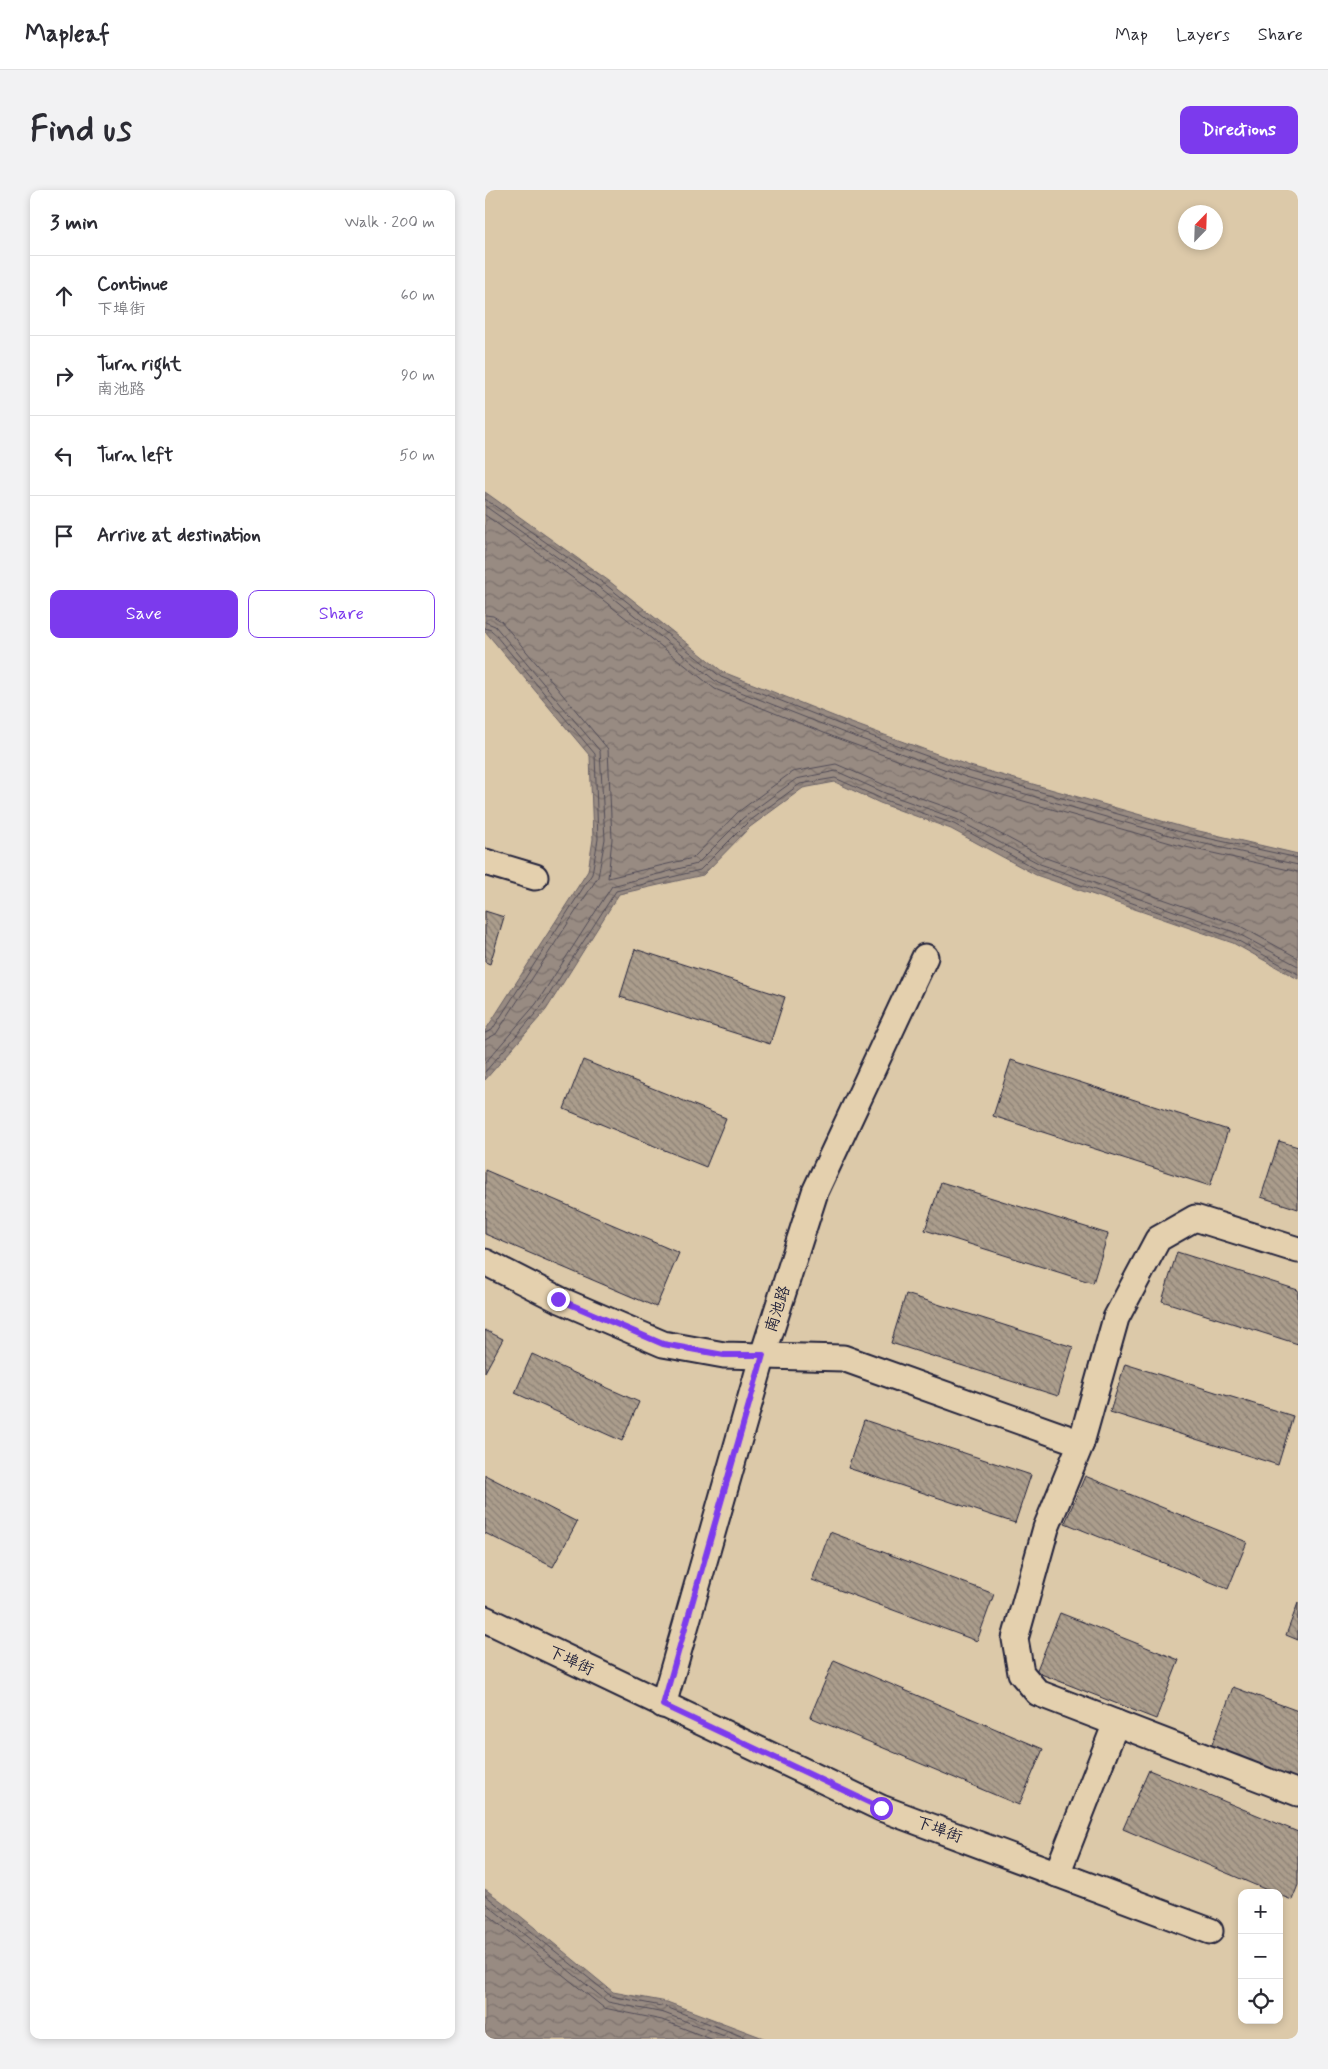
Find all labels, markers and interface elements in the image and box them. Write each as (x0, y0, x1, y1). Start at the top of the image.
text: Mapleaf (25, 19, 110, 50)
text: Map (1115, 23, 1148, 47)
text: Layers (1176, 23, 1230, 47)
text: Share (1258, 23, 1303, 47)
button: Directions (1180, 106, 1298, 154)
text: Find us (30, 107, 132, 153)
north arrow (1178, 205, 1223, 250)
text: 3 min (50, 209, 98, 237)
text: Walk · 200 m (344, 212, 435, 233)
text: Continue (97, 272, 168, 297)
icon: ahead (50, 282, 78, 310)
text: 60 m (401, 285, 435, 306)
text: 下埠街 (97, 299, 145, 320)
text: Turn right (97, 352, 181, 377)
icon: right (50, 362, 78, 390)
text: 90 m (401, 365, 435, 386)
text: 南池路 (97, 379, 145, 400)
icon: left (50, 442, 78, 470)
text: Turn left (97, 443, 173, 468)
text: 50 m (399, 445, 435, 466)
icon: arrive (50, 522, 78, 550)
text: Arrive at destination (97, 523, 261, 548)
button: Save (50, 590, 238, 638)
button: Share (248, 590, 435, 638)
street label: 南池路 (761, 1283, 795, 1335)
route end (547, 1288, 570, 1311)
street label: 下埠街 (545, 1641, 597, 1681)
route start (870, 1797, 893, 1820)
street label: 下埠街 (913, 1812, 965, 1848)
map controls (1238, 1889, 1283, 2024)
button: + (1238, 1889, 1283, 1934)
button: − (1238, 1934, 1283, 1979)
button: locate (1238, 1979, 1283, 2024)

